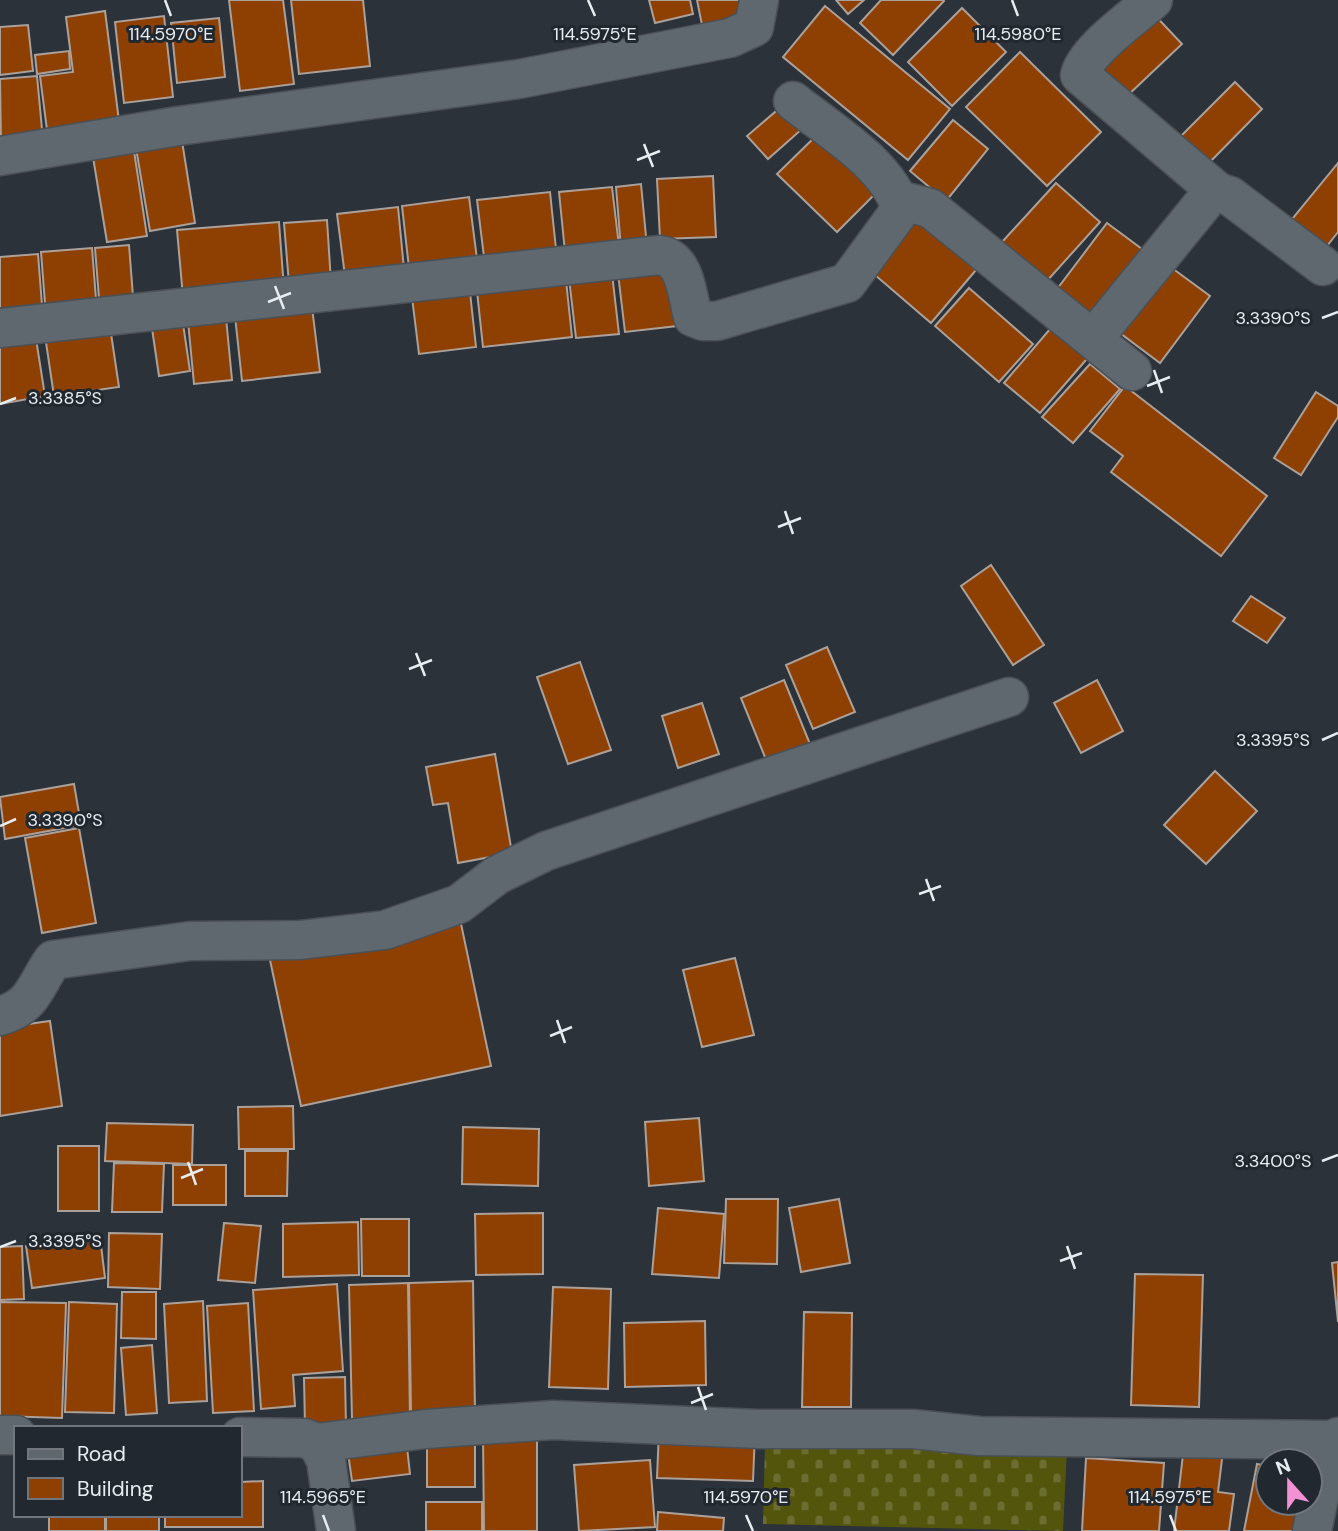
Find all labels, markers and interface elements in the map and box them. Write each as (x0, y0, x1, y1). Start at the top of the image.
text: 114.5970°E (128, 22, 214, 46)
text: 114.5975°E (553, 22, 637, 46)
text: 114.5980°E (975, 22, 1061, 46)
text: 3.3390°S (1235, 306, 1311, 330)
text: 3.3385°S (28, 386, 102, 410)
text: 3.3395°S (1236, 728, 1310, 752)
text: 3.3390°S (27, 808, 103, 832)
text: 3.3400°S (1234, 1149, 1312, 1173)
text: 3.3395°S (28, 1229, 102, 1253)
legend (14, 1426, 242, 1517)
text: Road (77, 1440, 126, 1468)
north arrow (1254, 1447, 1324, 1517)
text: N (1272, 1452, 1294, 1481)
text: Building (77, 1475, 154, 1503)
text: 114.5965°E (280, 1485, 366, 1509)
text: 114.5970°E (703, 1485, 789, 1509)
text: 114.5975°E (1128, 1485, 1212, 1509)

